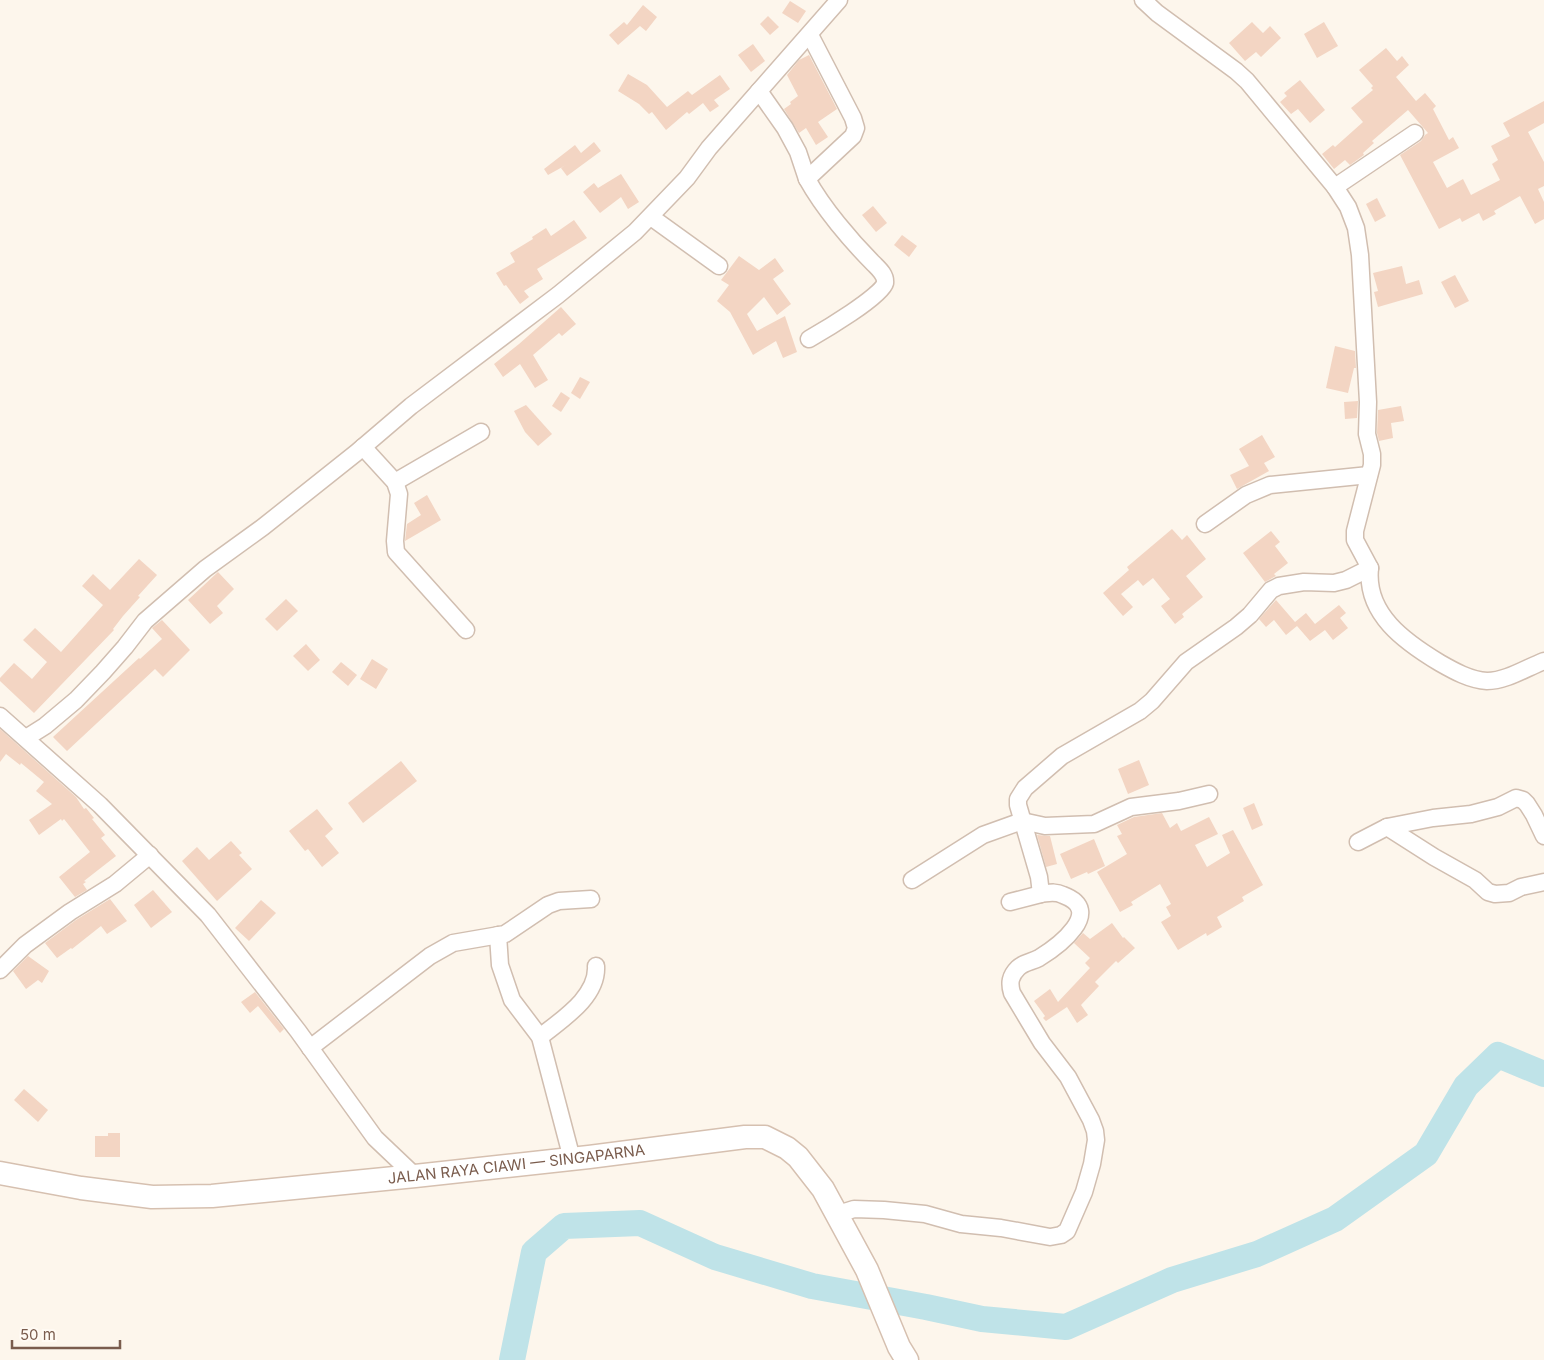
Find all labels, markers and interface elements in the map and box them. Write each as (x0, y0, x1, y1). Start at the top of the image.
street label: JALAN RAYA CIAWI — SINGAPARNA (387, 1140, 646, 1188)
scale bar (12, 1318, 120, 1350)
text: 50 m (20, 1325, 56, 1344)

